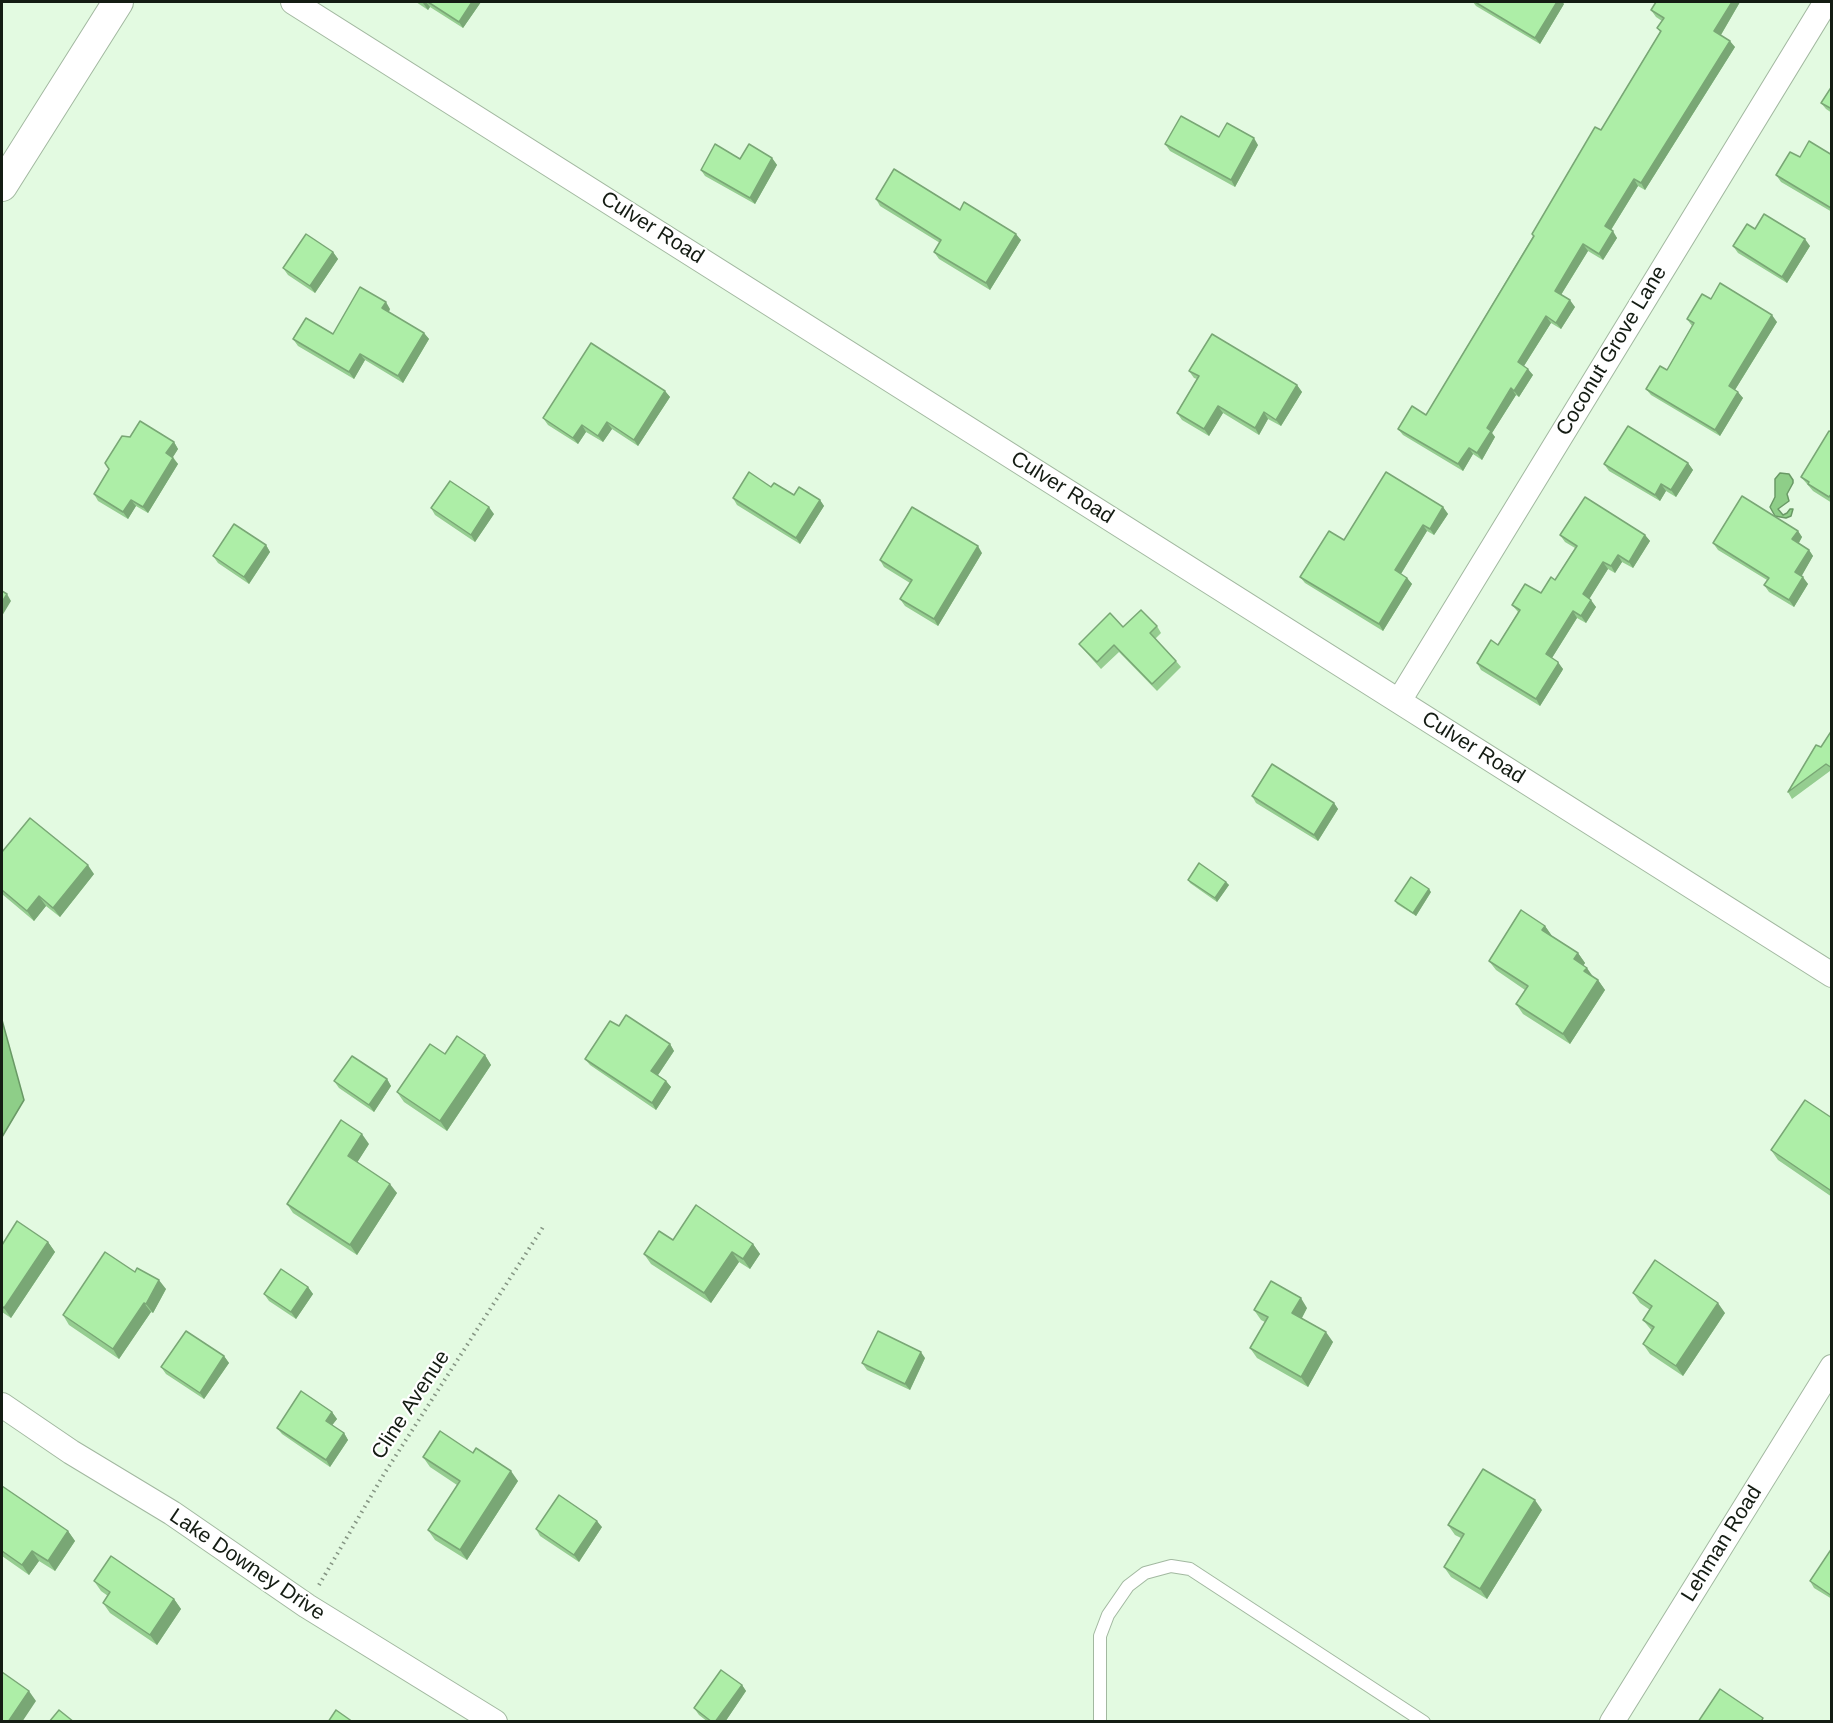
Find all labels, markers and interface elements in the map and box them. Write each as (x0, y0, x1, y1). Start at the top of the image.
street label: Culver Road (596, 186, 708, 270)
street label: Coconut Grove Lane (1551, 261, 1673, 441)
street label: Culver Road (1006, 446, 1118, 530)
street label: Culver Road (1417, 706, 1529, 790)
street label: Cline Avenue (367, 1346, 455, 1464)
street label: Lehman Road (1676, 1481, 1768, 1607)
street label: Lake Downey Drive (164, 1504, 330, 1626)

